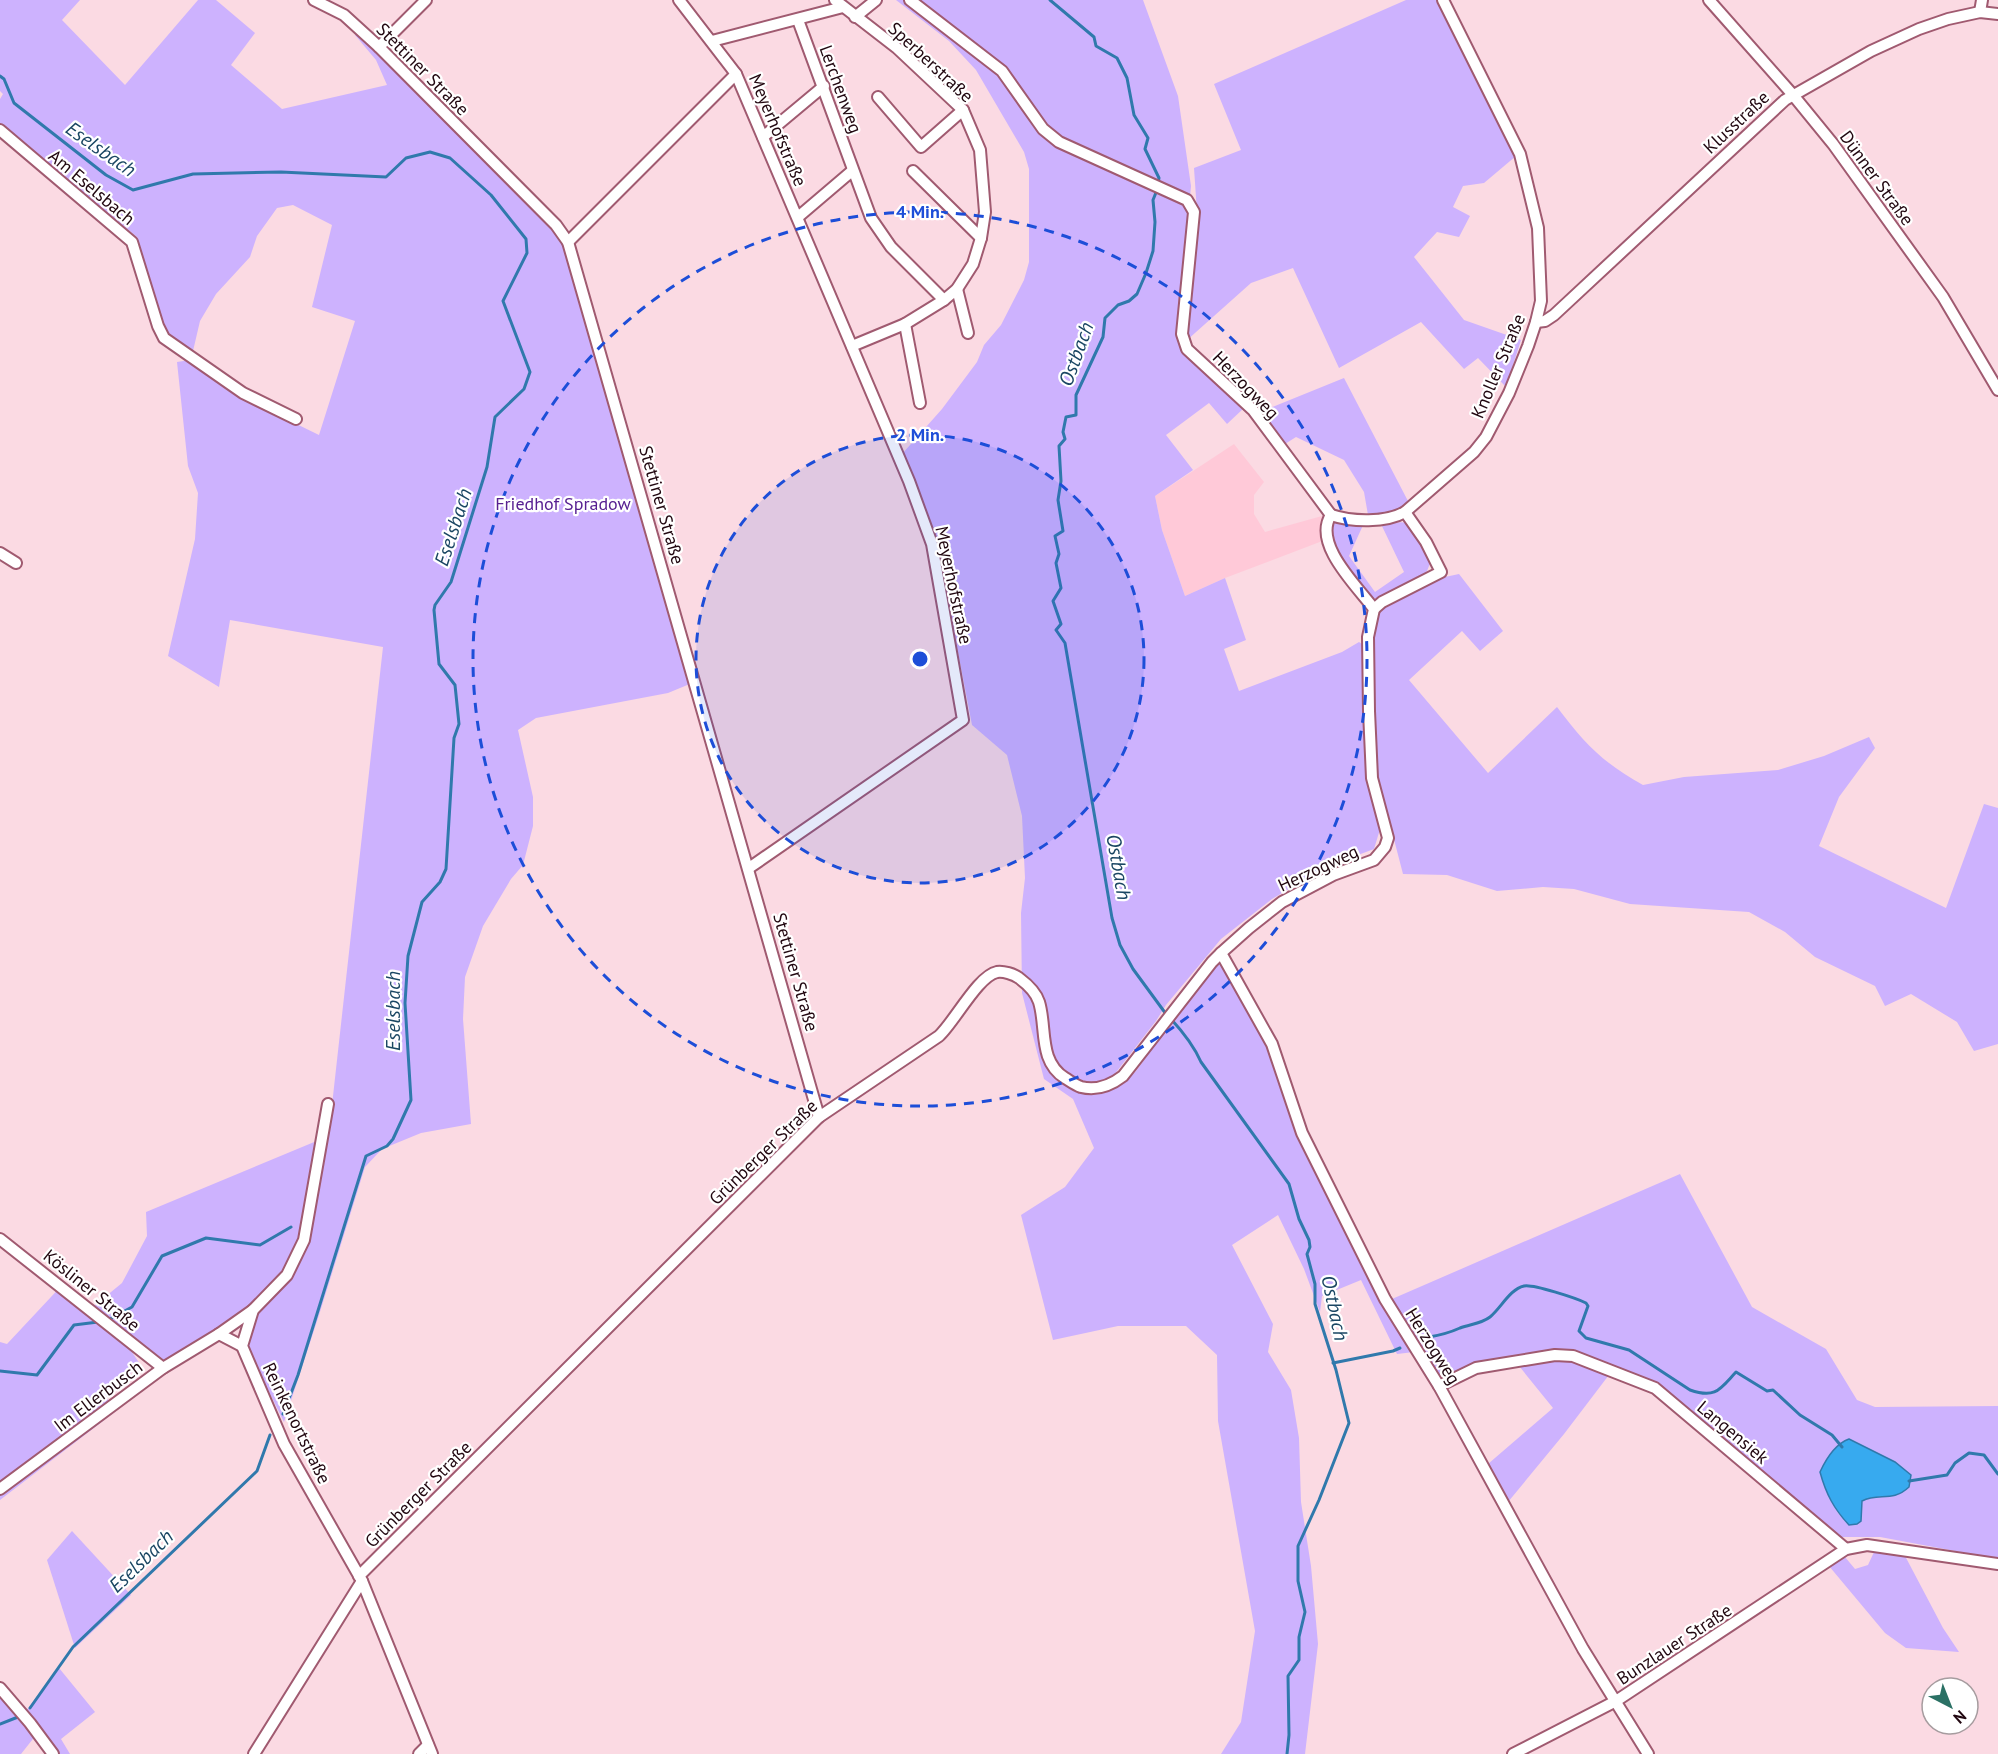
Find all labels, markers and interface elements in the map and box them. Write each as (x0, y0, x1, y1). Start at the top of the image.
street label: Sperberstraße (884, 17, 978, 107)
street label: Stettiner Straße (372, 18, 474, 120)
street label: Lerchenweg (814, 42, 868, 136)
street label: Meyerhofstraße (744, 70, 812, 190)
street label: Klusstraße (1698, 86, 1774, 158)
water label: Eselsbach (61, 115, 141, 183)
street label: Dünner Straße (1835, 126, 1919, 230)
street label: Am Eselsbach (44, 144, 140, 230)
text: 4 Min. (896, 200, 944, 223)
street label: Knoller Straße (1466, 310, 1530, 422)
water label: Ostbach (1052, 318, 1100, 390)
street label: Herzogweg (1208, 346, 1284, 424)
text: 2 Min. (896, 423, 944, 446)
street label: Stettiner Straße (634, 443, 690, 567)
water label: Eselsbach (428, 485, 478, 569)
park label: Friedhof Spradow (495, 492, 632, 515)
street label: Meyerhofstraße (930, 524, 978, 646)
centre of rings (910, 649, 930, 669)
water label: Ostbach (1100, 832, 1138, 902)
street label: Herzogweg (1274, 839, 1362, 897)
street label: Stettiner Straße (768, 910, 824, 1034)
water label: Eselsbach (380, 971, 406, 1051)
street label: Grünberger Straße (704, 1094, 822, 1210)
street label: Kösliner Straße (39, 1244, 145, 1336)
water label: Ostbach (1315, 1273, 1355, 1343)
street label: Herzogweg (1400, 1303, 1466, 1389)
street label: Im Ellerbusch (49, 1355, 147, 1437)
street label: Reinkenortstraße (258, 1359, 336, 1487)
street label: Langensiek (1692, 1395, 1774, 1469)
street label: Grünberger Straße (360, 1436, 476, 1552)
water label: Eselsbach (103, 1524, 179, 1598)
street label: Bunzlauer Straße (1612, 1598, 1736, 1690)
north arrow (1920, 1676, 1980, 1736)
text: N (1949, 1706, 1971, 1728)

